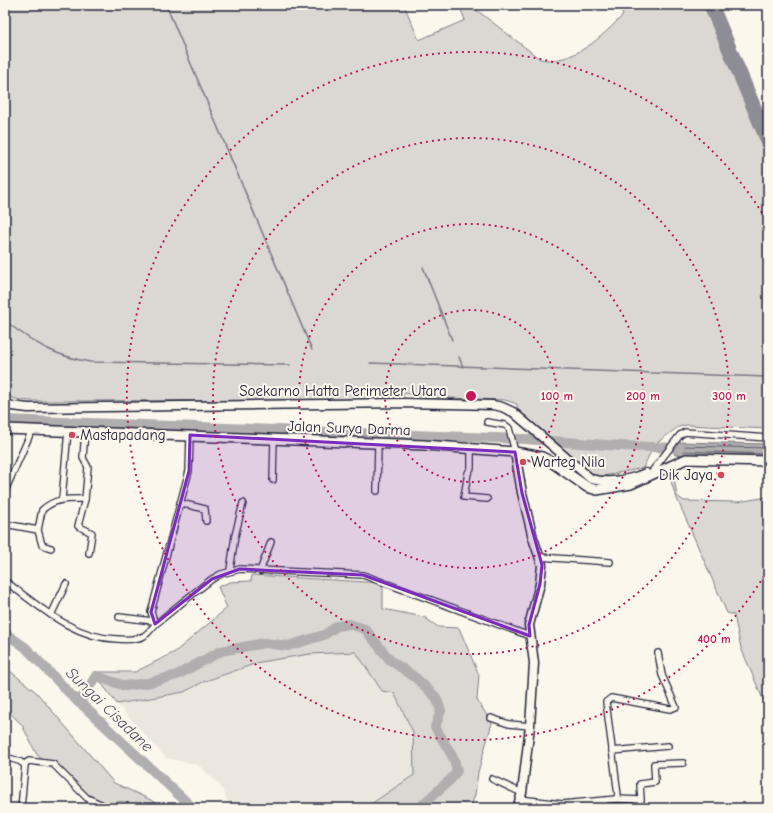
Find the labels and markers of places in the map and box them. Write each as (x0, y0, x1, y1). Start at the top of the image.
centre of rings (464, 389, 478, 403)
place label: Mastapadang (80, 426, 166, 444)
marker: Mastapadang (67, 430, 77, 440)
place label: Warteg Nila (531, 453, 605, 471)
marker: Warteg Nila (518, 457, 528, 467)
place label: Dik Jaya (659, 466, 713, 484)
marker: Dik Jaya (716, 470, 726, 480)

